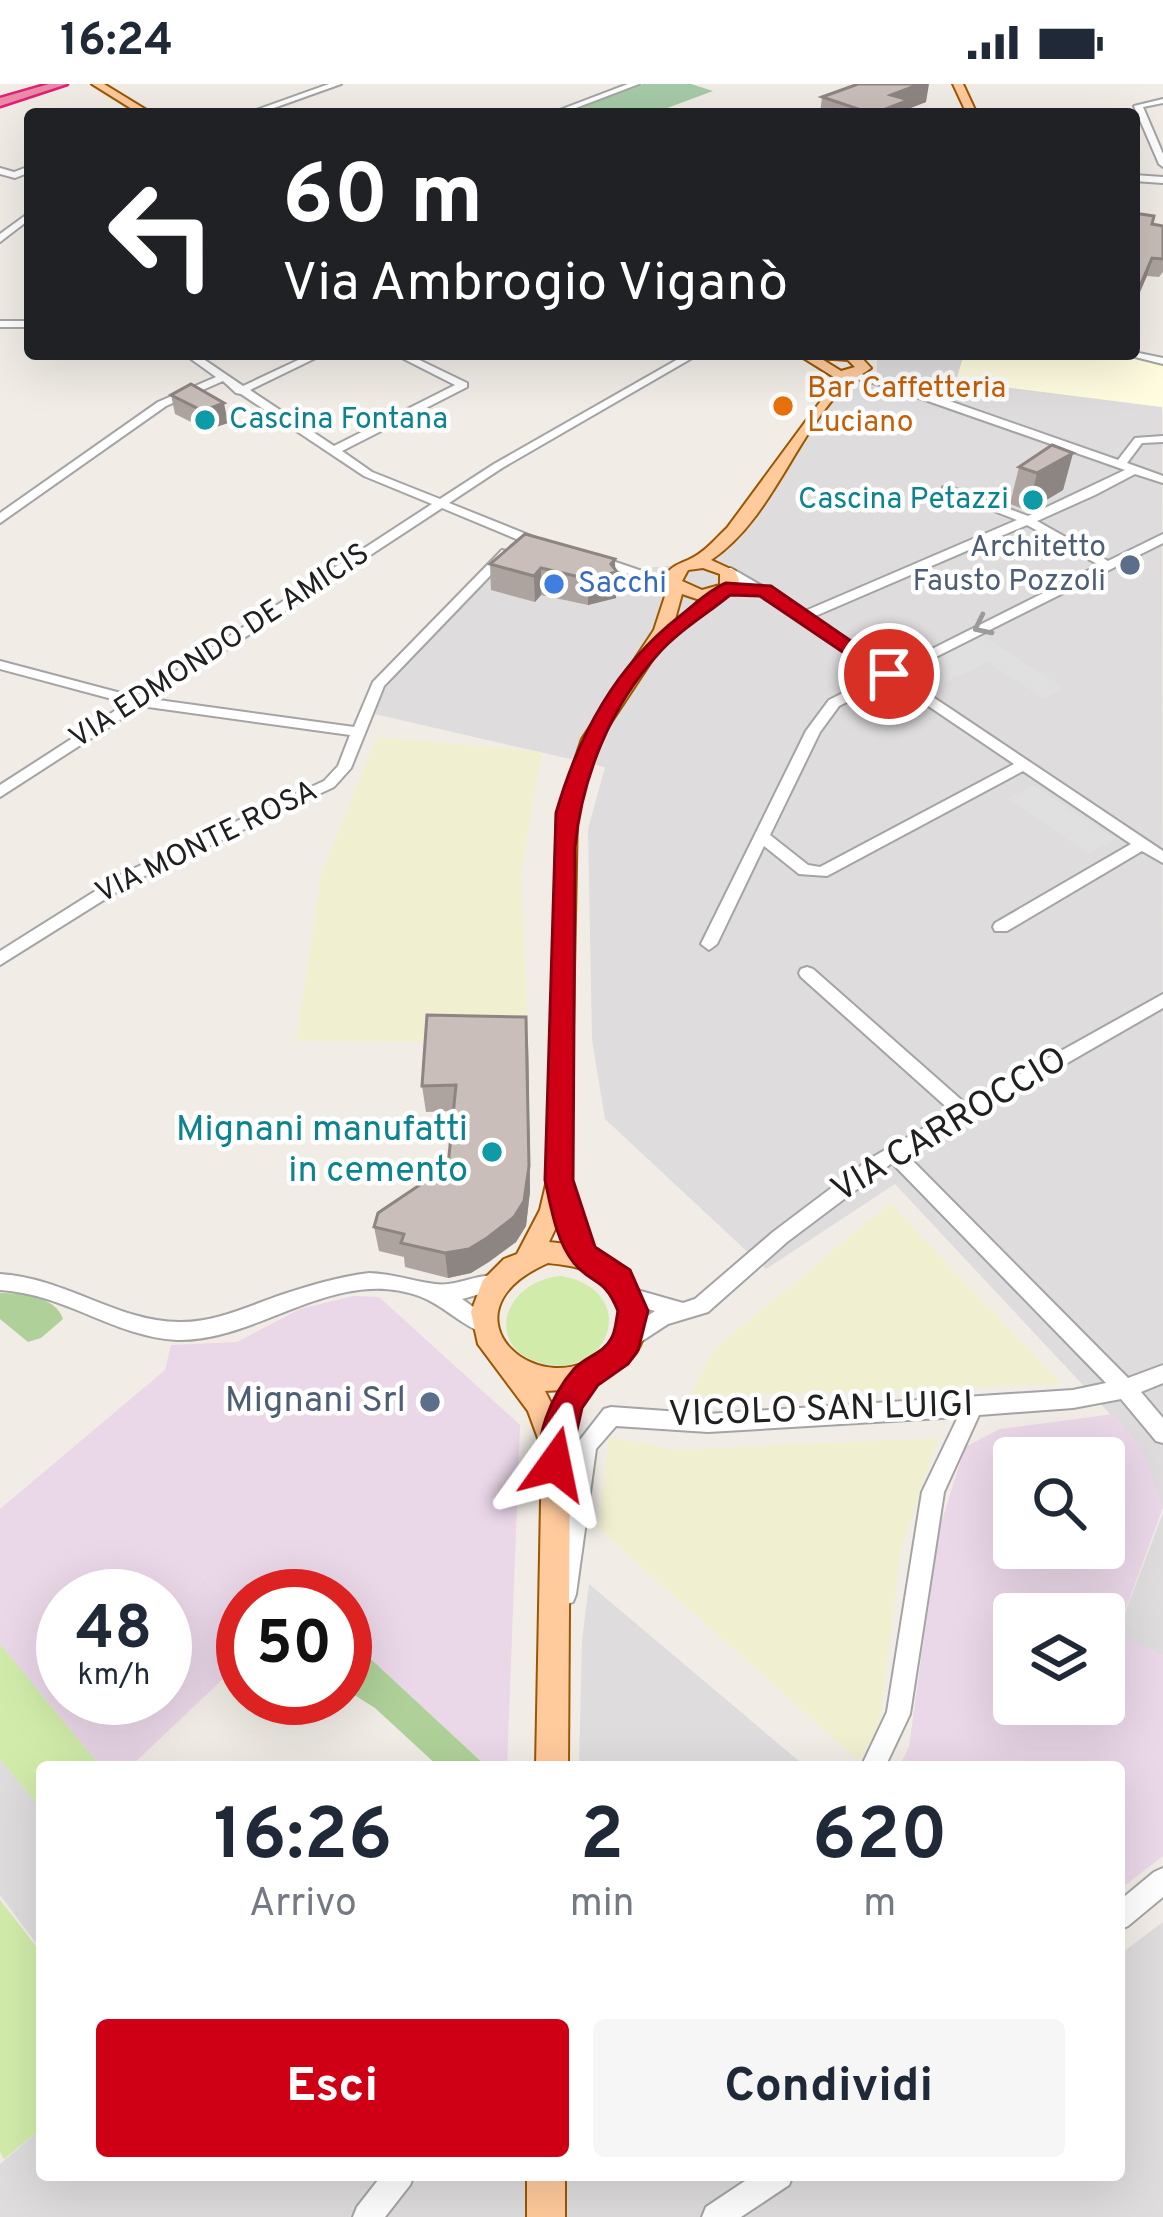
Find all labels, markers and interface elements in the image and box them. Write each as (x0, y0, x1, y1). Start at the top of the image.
text: 16:24 (60, 14, 173, 71)
text: 60 m (282, 147, 483, 253)
icon: left (84, 156, 240, 312)
text: Via Ambrogio Viganò (282, 251, 788, 320)
place label: Bar Caffetteria Luciano (807, 371, 1006, 442)
marker: Bar Caffetteria Luciano (770, 393, 796, 419)
place label: Cascina Fontana (229, 402, 448, 439)
marker: Cascina Fontana (192, 407, 218, 433)
place label: Cascina Petazzi (798, 482, 1009, 519)
marker: Cascina Petazzi (1020, 487, 1046, 513)
place label: Architetto Fausto Pozzoli (913, 530, 1106, 601)
street label: VIA EDMONDO DE AMICIS (63, 536, 377, 758)
marker: Architetto Fausto Pozzoli (1117, 552, 1143, 578)
place label: Sacchi (578, 566, 667, 603)
marker: Sacchi (541, 571, 567, 597)
one-way arrow (973, 612, 995, 635)
pin (838, 623, 940, 725)
icon: arrive (856, 641, 922, 707)
street label: VIA MONTE ROSA (90, 773, 324, 913)
street label: VIA CARROCCIO (824, 1038, 1076, 1214)
place label: Mignani manufatti in cemento (176, 1108, 468, 1195)
marker: Mignani manufatti in cemento (479, 1139, 505, 1165)
place label: Mignani Srl (225, 1379, 406, 1425)
street label: VICOLO SAN LUIGI (668, 1383, 974, 1439)
marker: Mignani Srl (417, 1389, 443, 1415)
position arrow (492, 1401, 618, 1527)
map controls (993, 1437, 1125, 1725)
button: search (993, 1437, 1125, 1569)
speed limit sign: 50 (216, 1569, 372, 1725)
button: layers (993, 1593, 1125, 1725)
text: 48 (76, 1594, 152, 1670)
text: km/h (78, 1658, 150, 1695)
text: 16:26 (213, 1793, 392, 1885)
text: 2 (580, 1793, 624, 1885)
text: 620 (812, 1793, 948, 1885)
text: Arrivo (249, 1881, 357, 1930)
text: min (570, 1881, 635, 1930)
text: m (863, 1881, 896, 1930)
button: Esci (96, 2019, 569, 2157)
button: Condividi (593, 2019, 1065, 2157)

